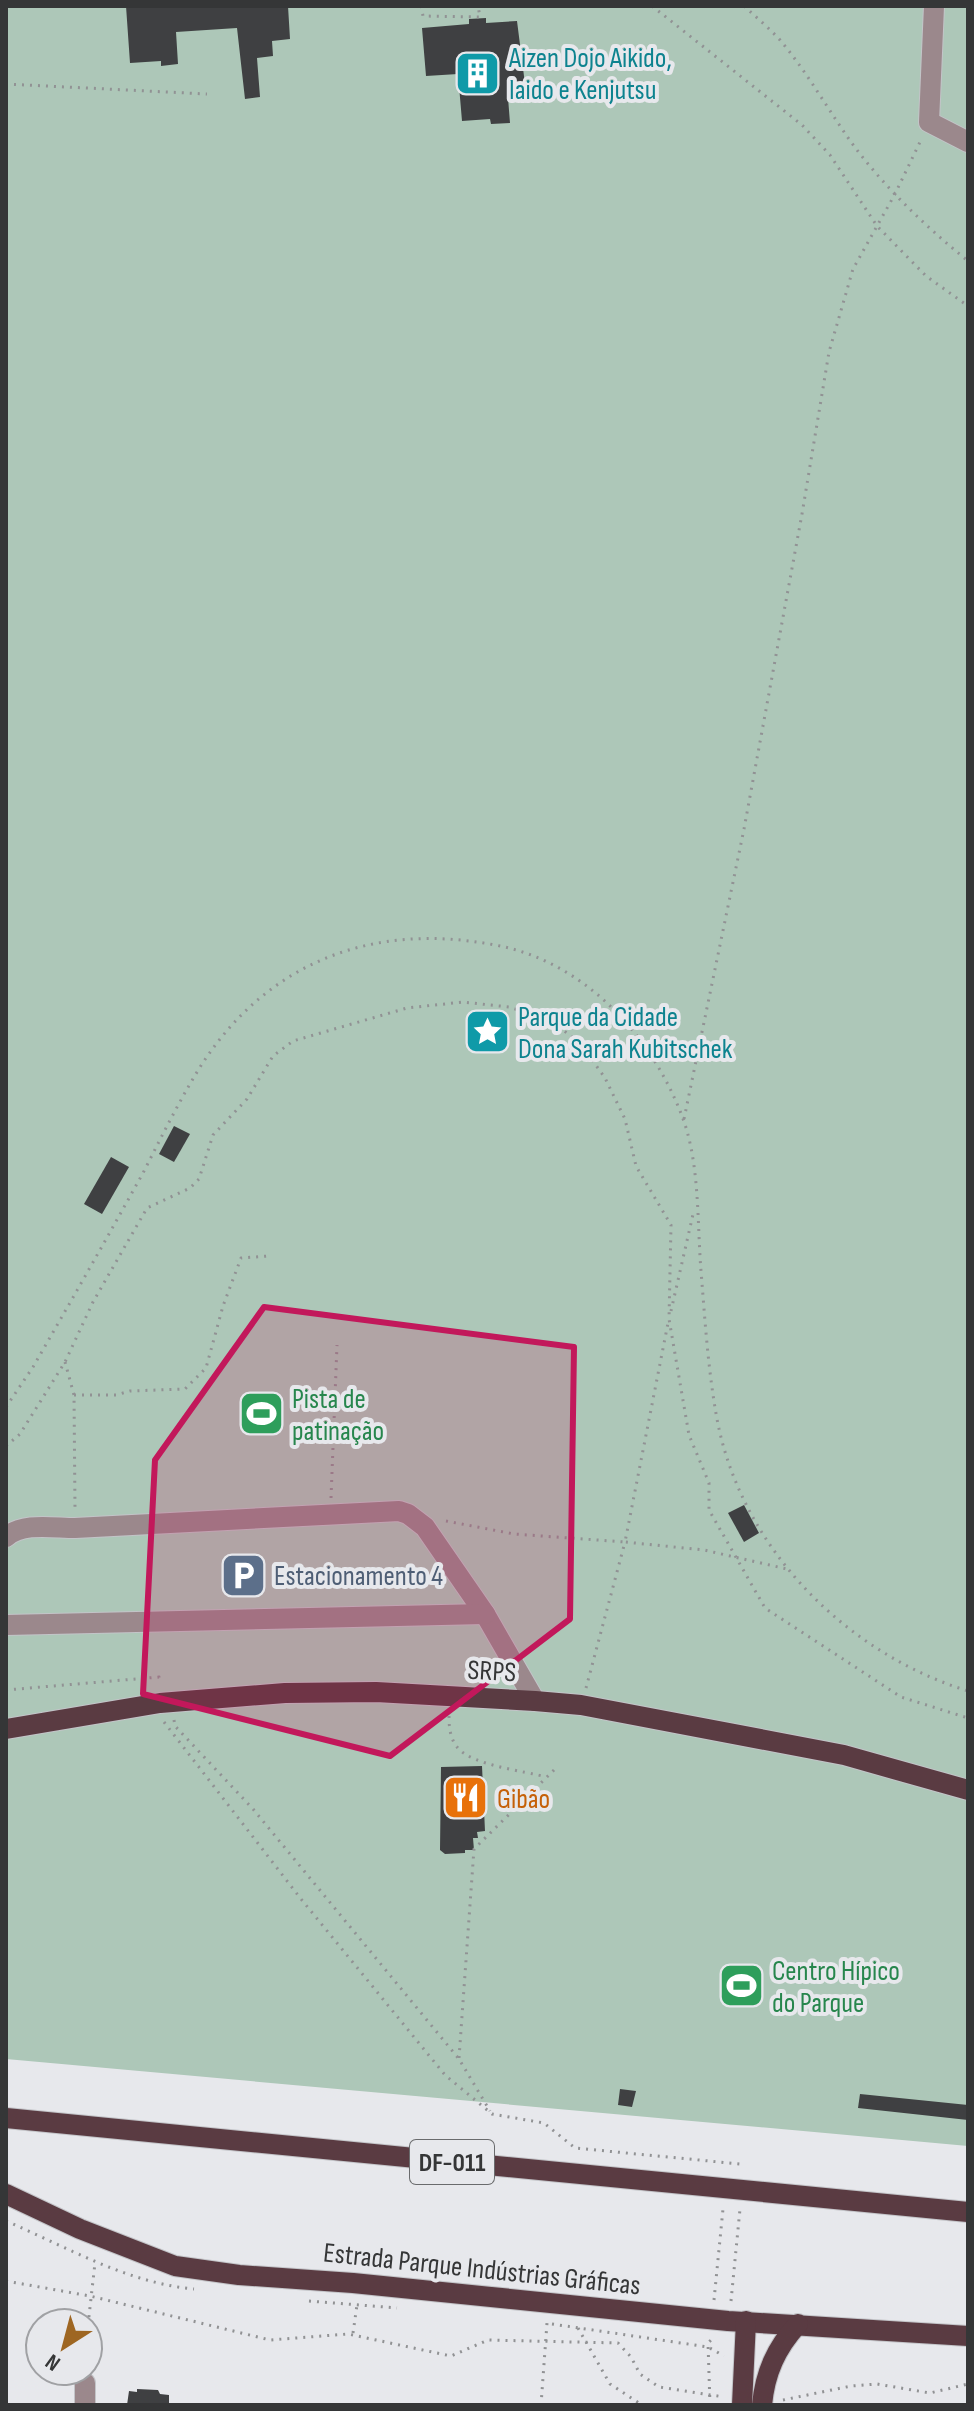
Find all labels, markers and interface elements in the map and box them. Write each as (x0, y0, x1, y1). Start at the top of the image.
place label: Aizen Dojo Aikido, Iaido e Kenjutsu (508, 42, 672, 107)
building icon: Aizen Dojo Aikido, Iaido e Kenjutsu (454, 49, 502, 97)
place label: Parque da Cidade Dona Sarah Kubitschek (518, 1001, 733, 1066)
place icon: Parque da Cidade Dona Sarah Kubitschek (463, 1008, 511, 1056)
place label: Pista de patinação (292, 1383, 384, 1448)
sports icon: Pista de patinação (237, 1390, 285, 1438)
parking icon: Estacionamento 4 (219, 1551, 267, 1599)
place label: Estacionamento 4 (274, 1560, 443, 1593)
street label: SRPS (467, 1654, 517, 1689)
restaurant icon: Gibão (442, 1774, 490, 1822)
place label: Gibão (497, 1783, 550, 1816)
place label: Centro Hípico do Parque (772, 1955, 900, 2020)
sports icon: Centro Hípico do Parque (717, 1962, 765, 2010)
road number: DF-011 (410, 2140, 494, 2184)
street label: Estrada Parque Indústrias Gráficas (322, 2236, 642, 2303)
north arrow (24, 2307, 104, 2387)
text: N (40, 2348, 66, 2376)

